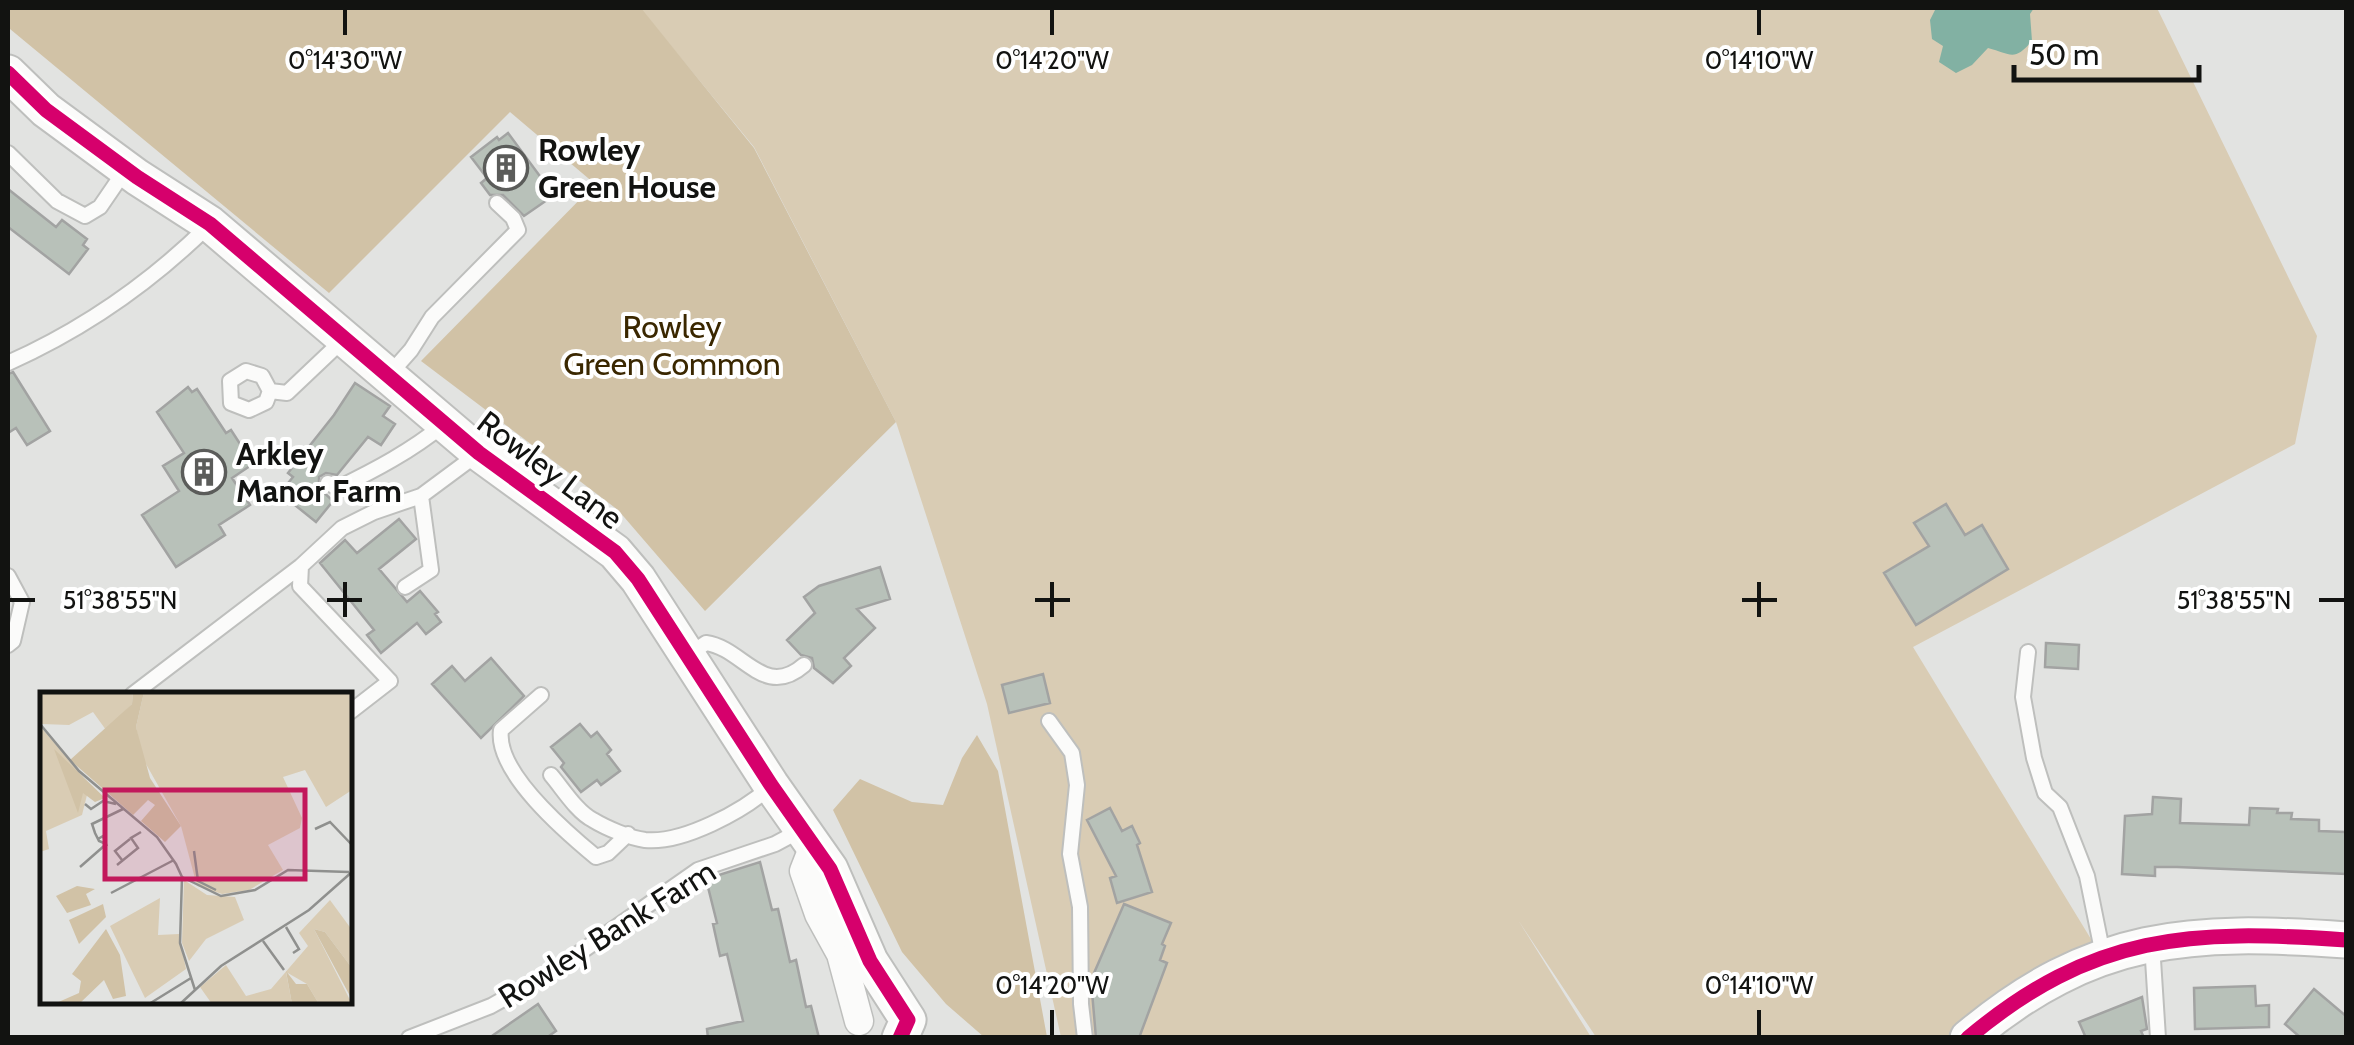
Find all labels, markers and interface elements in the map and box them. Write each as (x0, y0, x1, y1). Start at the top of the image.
scale bar (2014, 20, 2199, 82)
text: 50 m (2029, 36, 2099, 73)
text: 0°14'30"W (288, 45, 402, 75)
text: 0°14'20"W (995, 45, 1109, 75)
text: 0°14'10"W (1705, 45, 1814, 75)
place label: Rowley Green House (538, 130, 716, 206)
building icon: Rowley Green House (483, 145, 529, 191)
park label: Rowley Green Common (563, 307, 781, 383)
street label: Rowley Lane (470, 402, 631, 537)
place label: Arkley Manor Farm (236, 434, 402, 510)
building icon: Arkley Manor Farm (181, 449, 227, 495)
text: 51°38'55"N (63, 585, 177, 615)
text: 51°38'55"N (2177, 585, 2291, 615)
inset map (40, 692, 352, 1005)
street label: Rowley Bank Farm (491, 851, 722, 1016)
text: 0°14'20"W (995, 970, 1109, 1000)
text: 0°14'10"W (1705, 970, 1814, 1000)

